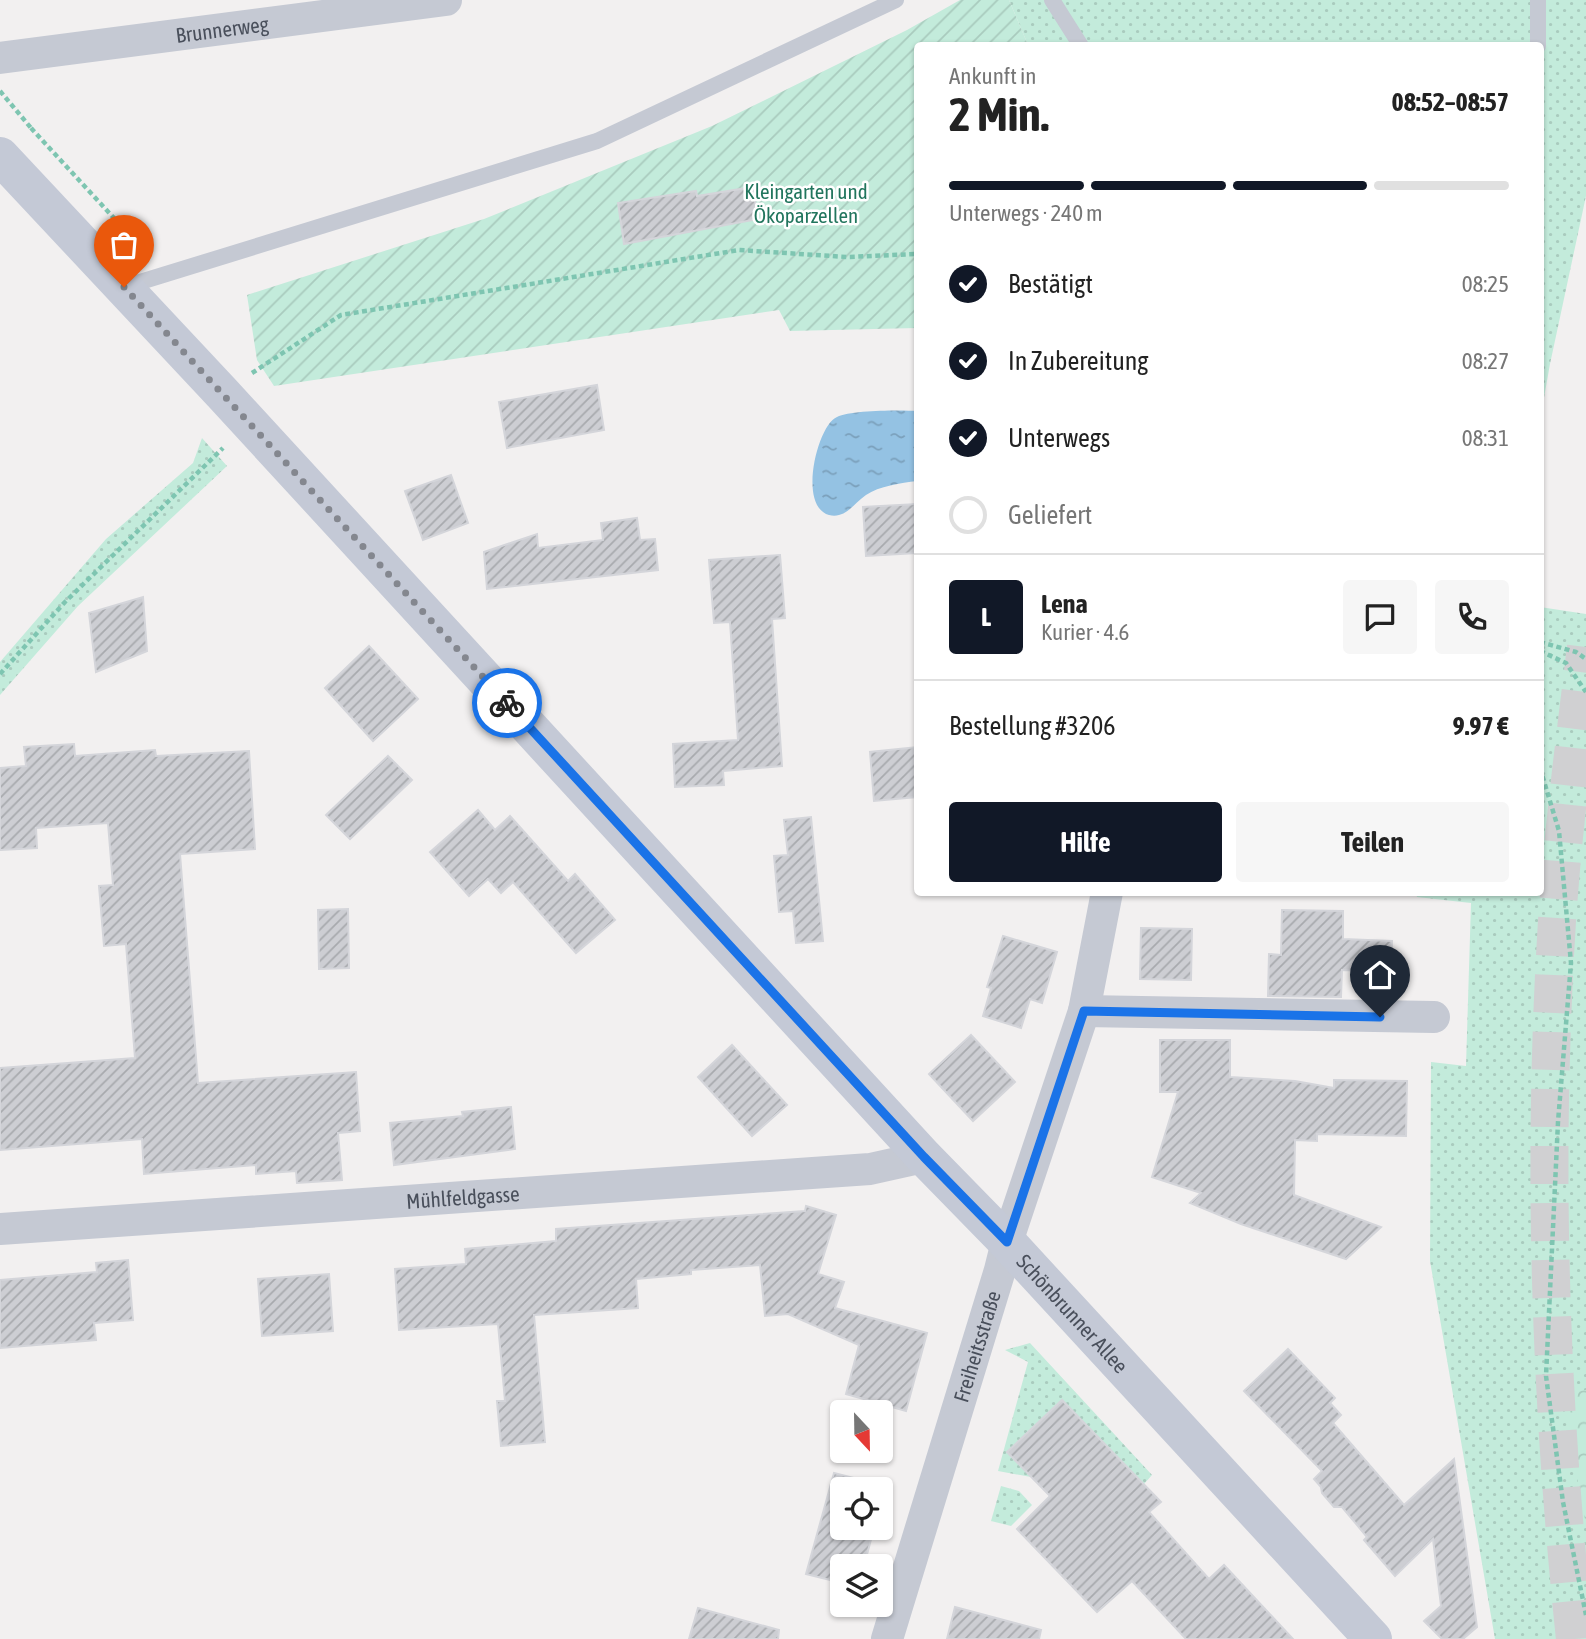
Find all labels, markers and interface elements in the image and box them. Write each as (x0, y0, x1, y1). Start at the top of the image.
street label: Brunnerweg (174, 11, 270, 47)
text: Ankunft in (949, 63, 1036, 89)
text: 08:52–08:57 (1392, 87, 1509, 117)
text: 2 Min. (949, 88, 1049, 141)
park label: Kleingarten und Ökoparzellen (744, 179, 868, 227)
text: Unterwegs · 240 m (949, 200, 1103, 226)
pin (94, 215, 154, 287)
icon: bag (105, 226, 143, 264)
icon: check (949, 265, 987, 303)
text: Bestätigt (1008, 269, 1093, 299)
text: 08:25 (1462, 271, 1509, 297)
icon: check (949, 342, 987, 380)
text: In Zubereitung (1008, 346, 1148, 376)
text: 08:27 (1462, 348, 1509, 374)
icon: check (949, 419, 987, 457)
text: Unterwegs (1008, 423, 1110, 453)
text: 08:31 (1462, 425, 1509, 451)
text: Geliefert (1008, 500, 1092, 530)
button: chat (1343, 580, 1417, 654)
button: phone (1435, 580, 1509, 654)
text: Lena (1041, 589, 1088, 619)
text: L (981, 602, 991, 632)
text: Kurier · 4.6 (1041, 619, 1129, 645)
courier (472, 668, 542, 738)
icon: bike (488, 684, 526, 722)
text: Bestellung #3206 (949, 711, 1115, 741)
text: 9.97 € (1452, 711, 1509, 741)
button: Hilfe (949, 802, 1222, 882)
button: Teilen (1236, 802, 1509, 882)
pin (1350, 945, 1410, 1017)
icon: home (1361, 956, 1399, 994)
street label: Mühlfeldgasse (405, 1181, 520, 1213)
street label: Schönbrunner Allee (1012, 1249, 1133, 1377)
street label: Freiheitsstraße (948, 1288, 1005, 1405)
north arrow (830, 1400, 892, 1463)
map controls (830, 1400, 893, 1617)
button: locate (830, 1477, 893, 1540)
button: layers (830, 1554, 893, 1617)

